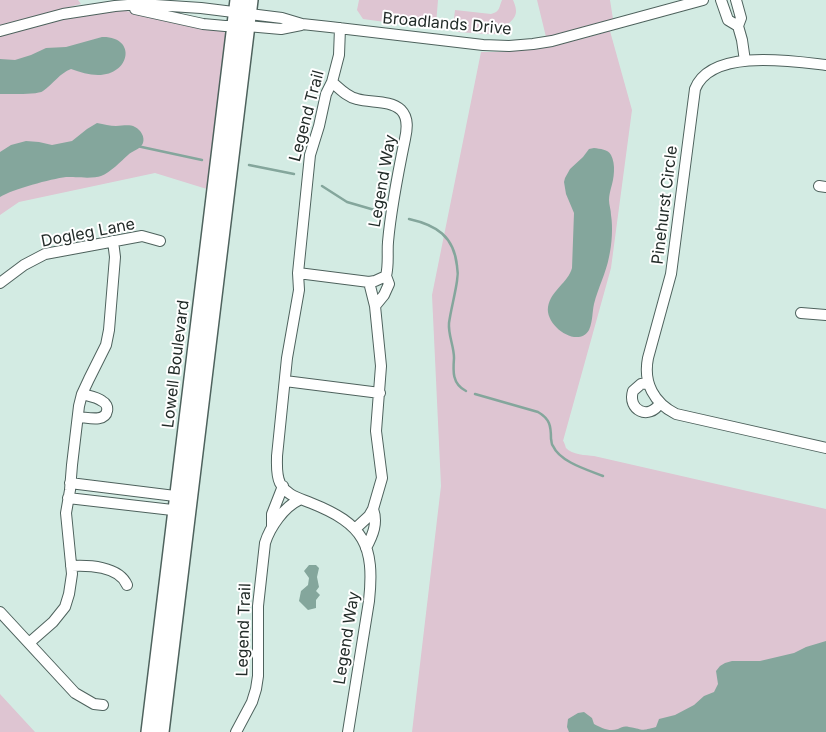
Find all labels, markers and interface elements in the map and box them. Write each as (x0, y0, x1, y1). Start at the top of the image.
street label: Broadlands Drive (382, 9, 512, 39)
street label: Legend Trail (286, 68, 328, 164)
street label: Legend Way (365, 133, 401, 229)
street label: Pinehurst Circle (648, 144, 682, 266)
street label: Dogleg Lane (39, 214, 137, 252)
street label: Lowell Boulevard (159, 299, 193, 429)
street label: Legend Trail (233, 583, 255, 677)
street label: Legend Way (330, 590, 364, 686)

